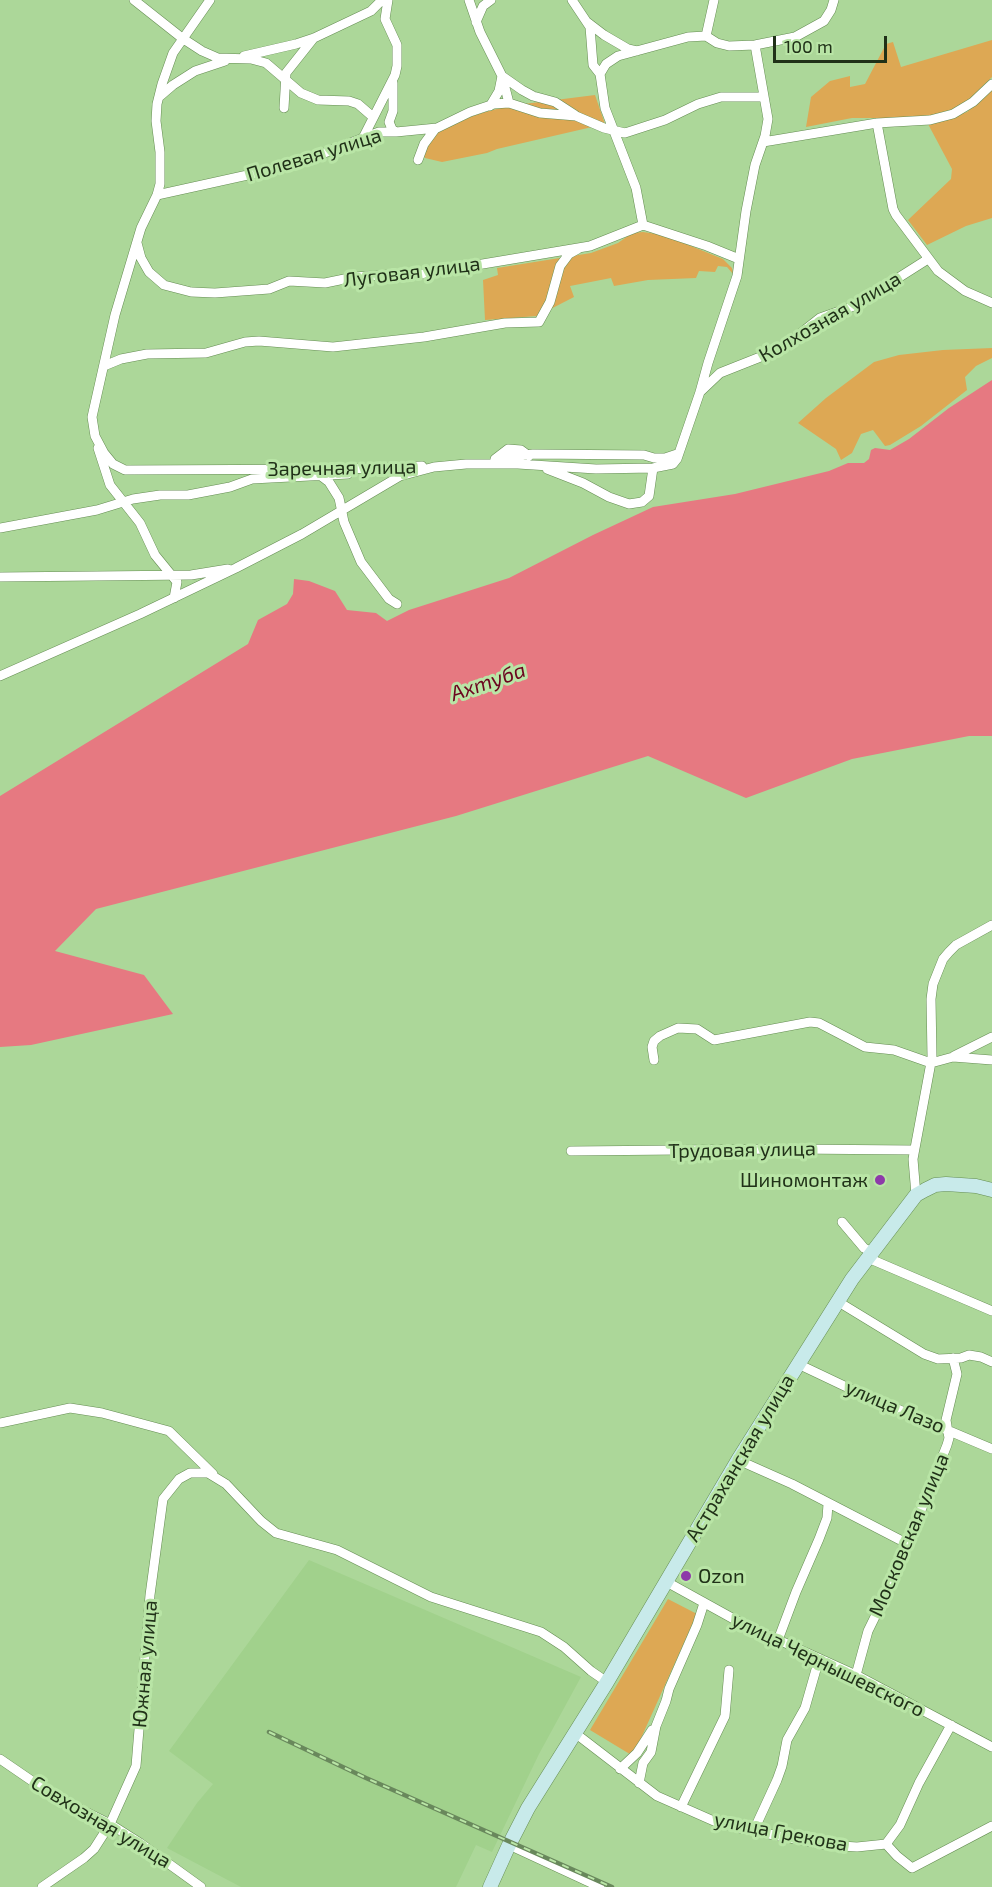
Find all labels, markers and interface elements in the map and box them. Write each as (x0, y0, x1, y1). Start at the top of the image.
scale bar (776, 24, 890, 62)
text: 100 m (784, 35, 833, 57)
street label: Полевая улица (244, 123, 384, 187)
street label: Луговая улица (342, 252, 482, 292)
street label: Колхозная улица (755, 267, 905, 367)
street label: Заречная улица (267, 455, 417, 481)
water label: Ахтуба (447, 657, 529, 707)
street label: Трудовая улица (668, 1137, 816, 1163)
place label: Шиномонтаж (740, 1168, 868, 1192)
marker: Шиномонтаж (873, 1173, 887, 1187)
street label: Астраханская улица (681, 1370, 799, 1546)
street label: улица Лазо (842, 1375, 948, 1439)
street label: Московская улица (864, 1450, 954, 1620)
place label: Ozon (698, 1564, 745, 1588)
marker: Ozon (679, 1569, 693, 1583)
street label: Южная улица (127, 1599, 163, 1729)
street label: улица Чернышевского (728, 1608, 928, 1722)
street label: Совхозная улица (27, 1771, 175, 1873)
street label: улица Грекова (712, 1807, 850, 1857)

